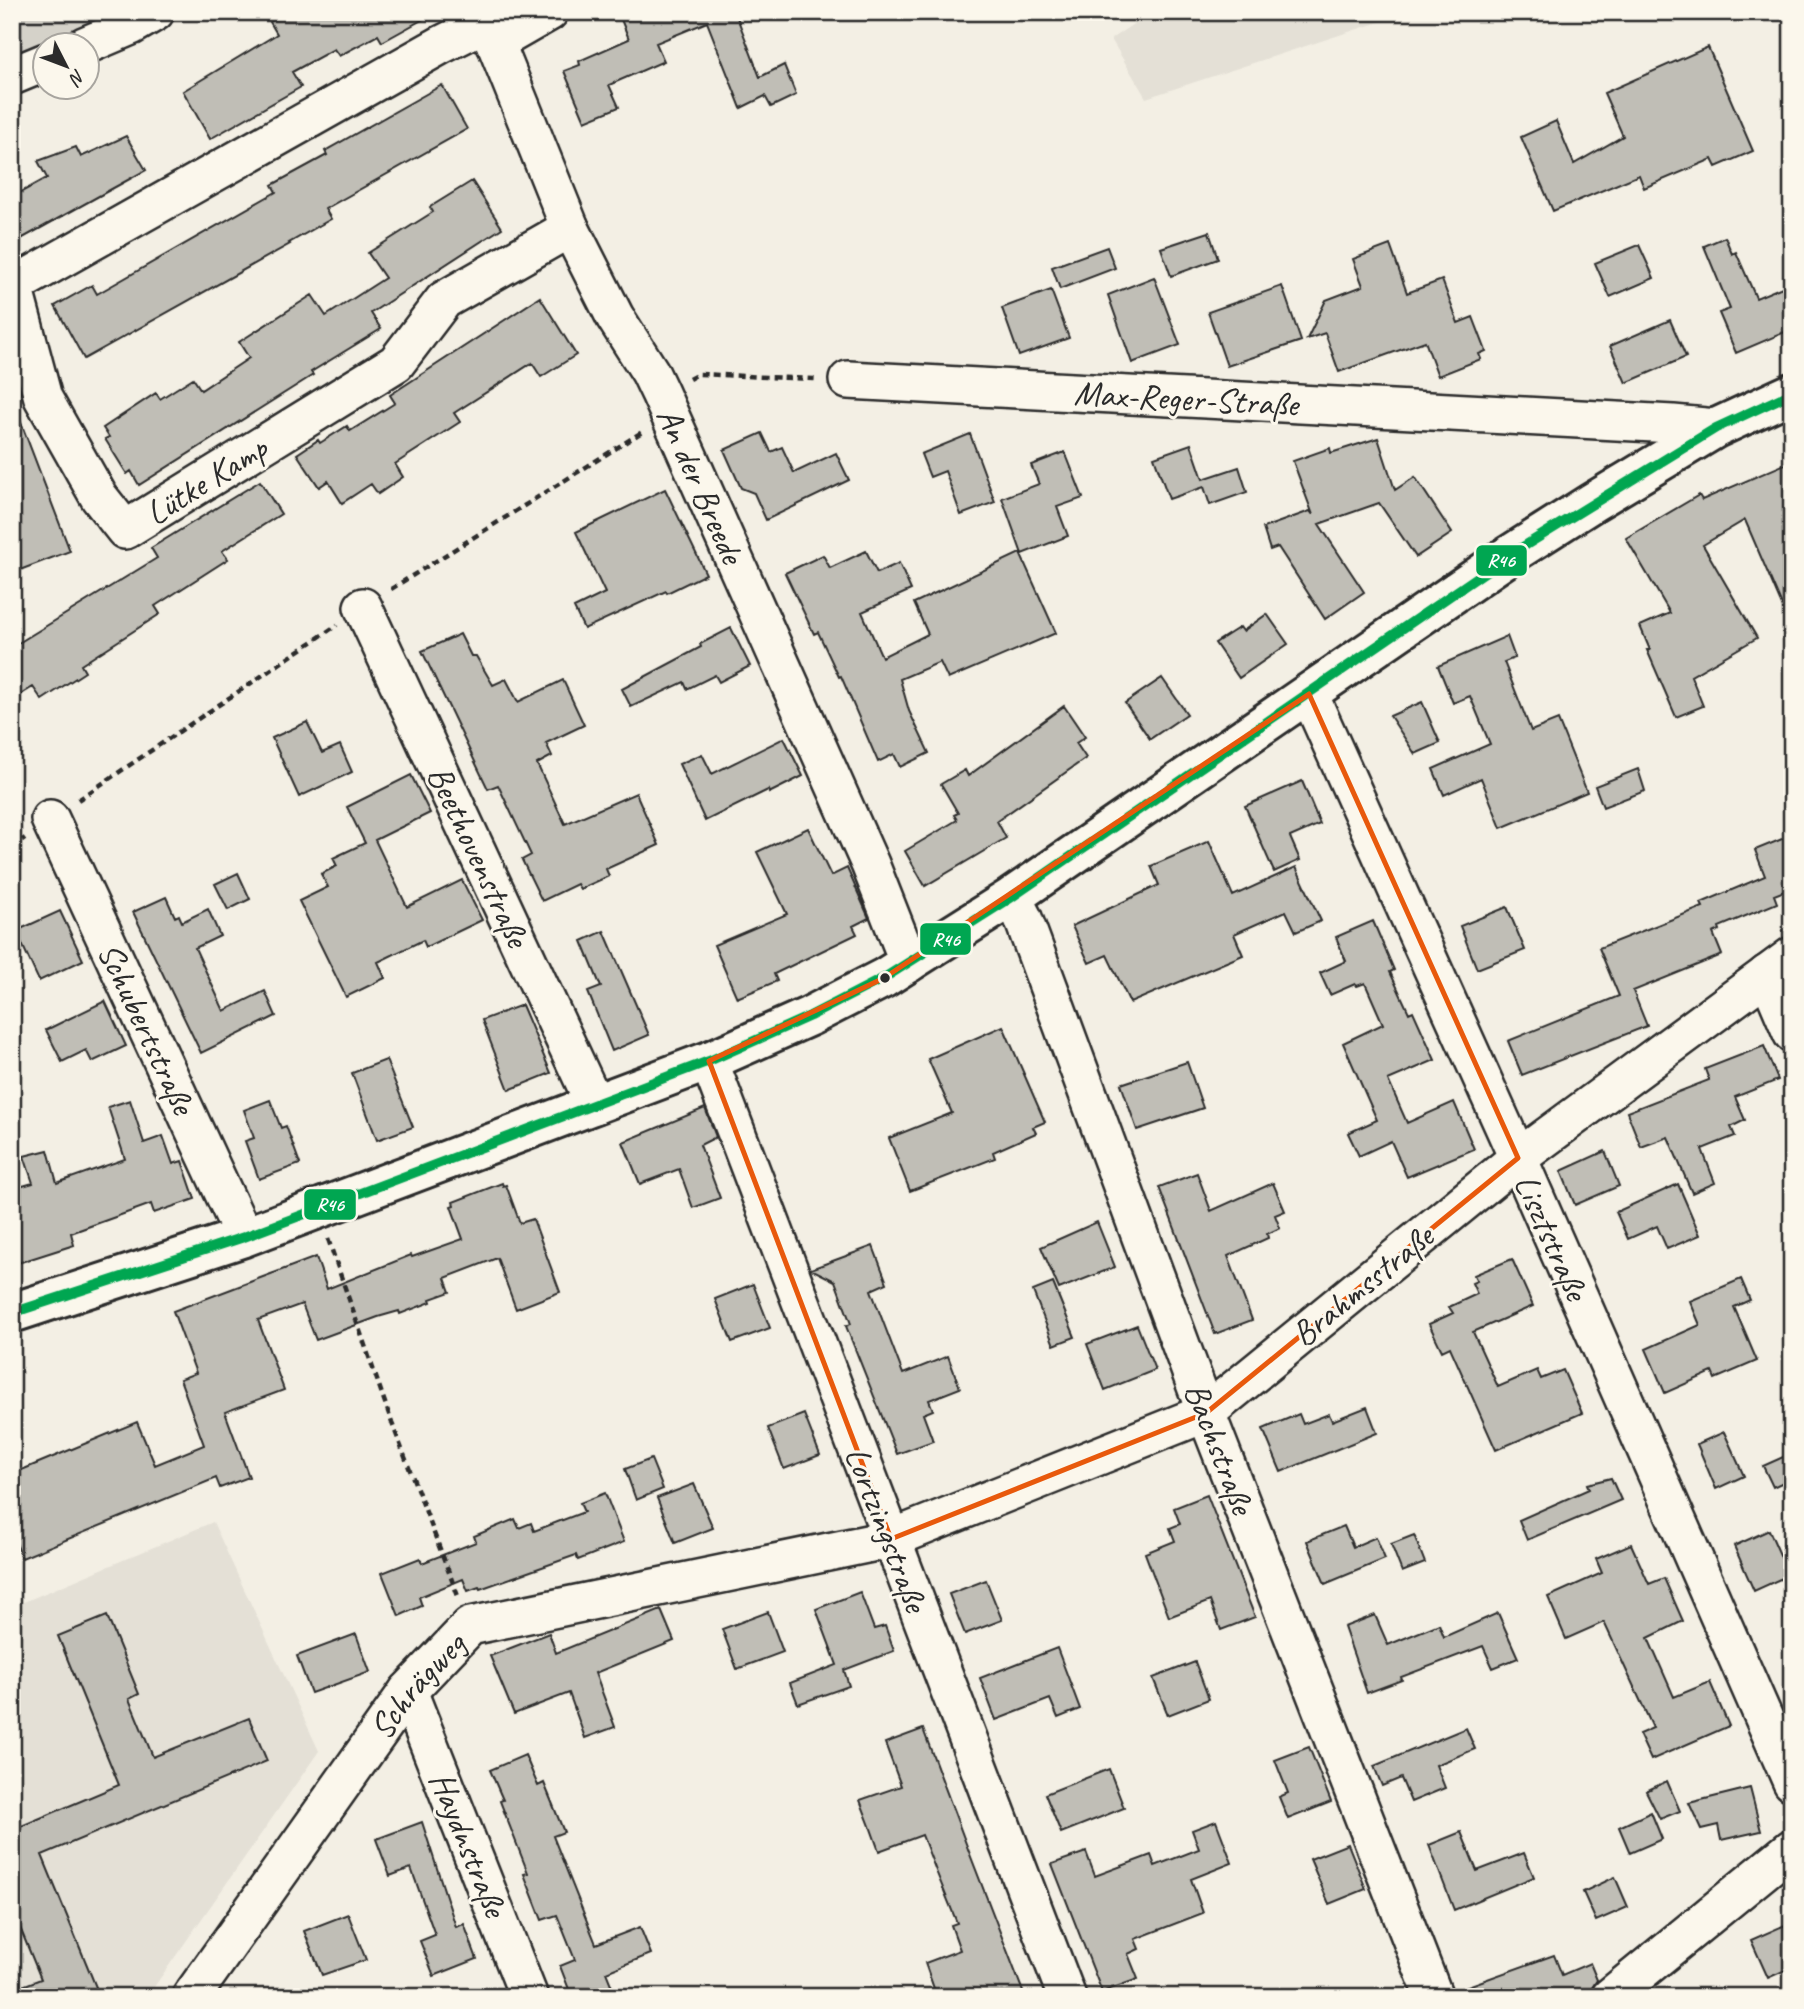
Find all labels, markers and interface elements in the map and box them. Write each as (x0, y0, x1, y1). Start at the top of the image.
north arrow (32, 32, 102, 102)
text: N (63, 64, 91, 92)
street label: Max-Reger-Straße (1073, 370, 1302, 427)
street label: An der Breede (646, 400, 756, 573)
street label: Lütke Kamp (137, 425, 277, 535)
line badge: R46 (1475, 544, 1528, 577)
text: R46 (1487, 549, 1517, 573)
street label: Beethovenstraße (417, 758, 541, 956)
line badge: R46 (919, 922, 972, 956)
text: R46 (932, 928, 962, 952)
street label: Schubertstraße (87, 935, 207, 1124)
unlabelled marker (878, 971, 892, 985)
street label: Lisztstraße (1504, 1167, 1600, 1310)
line badge: R46 (303, 1188, 357, 1221)
text: R46 (316, 1193, 346, 1217)
street label: Brahmsstraße (1282, 1213, 1445, 1356)
street label: Bachstraße (1174, 1376, 1266, 1523)
street label: Lortzingstraße (835, 1440, 939, 1620)
street label: Schrägweg (359, 1621, 477, 1748)
street label: Haydnstraße (419, 1765, 519, 1926)

